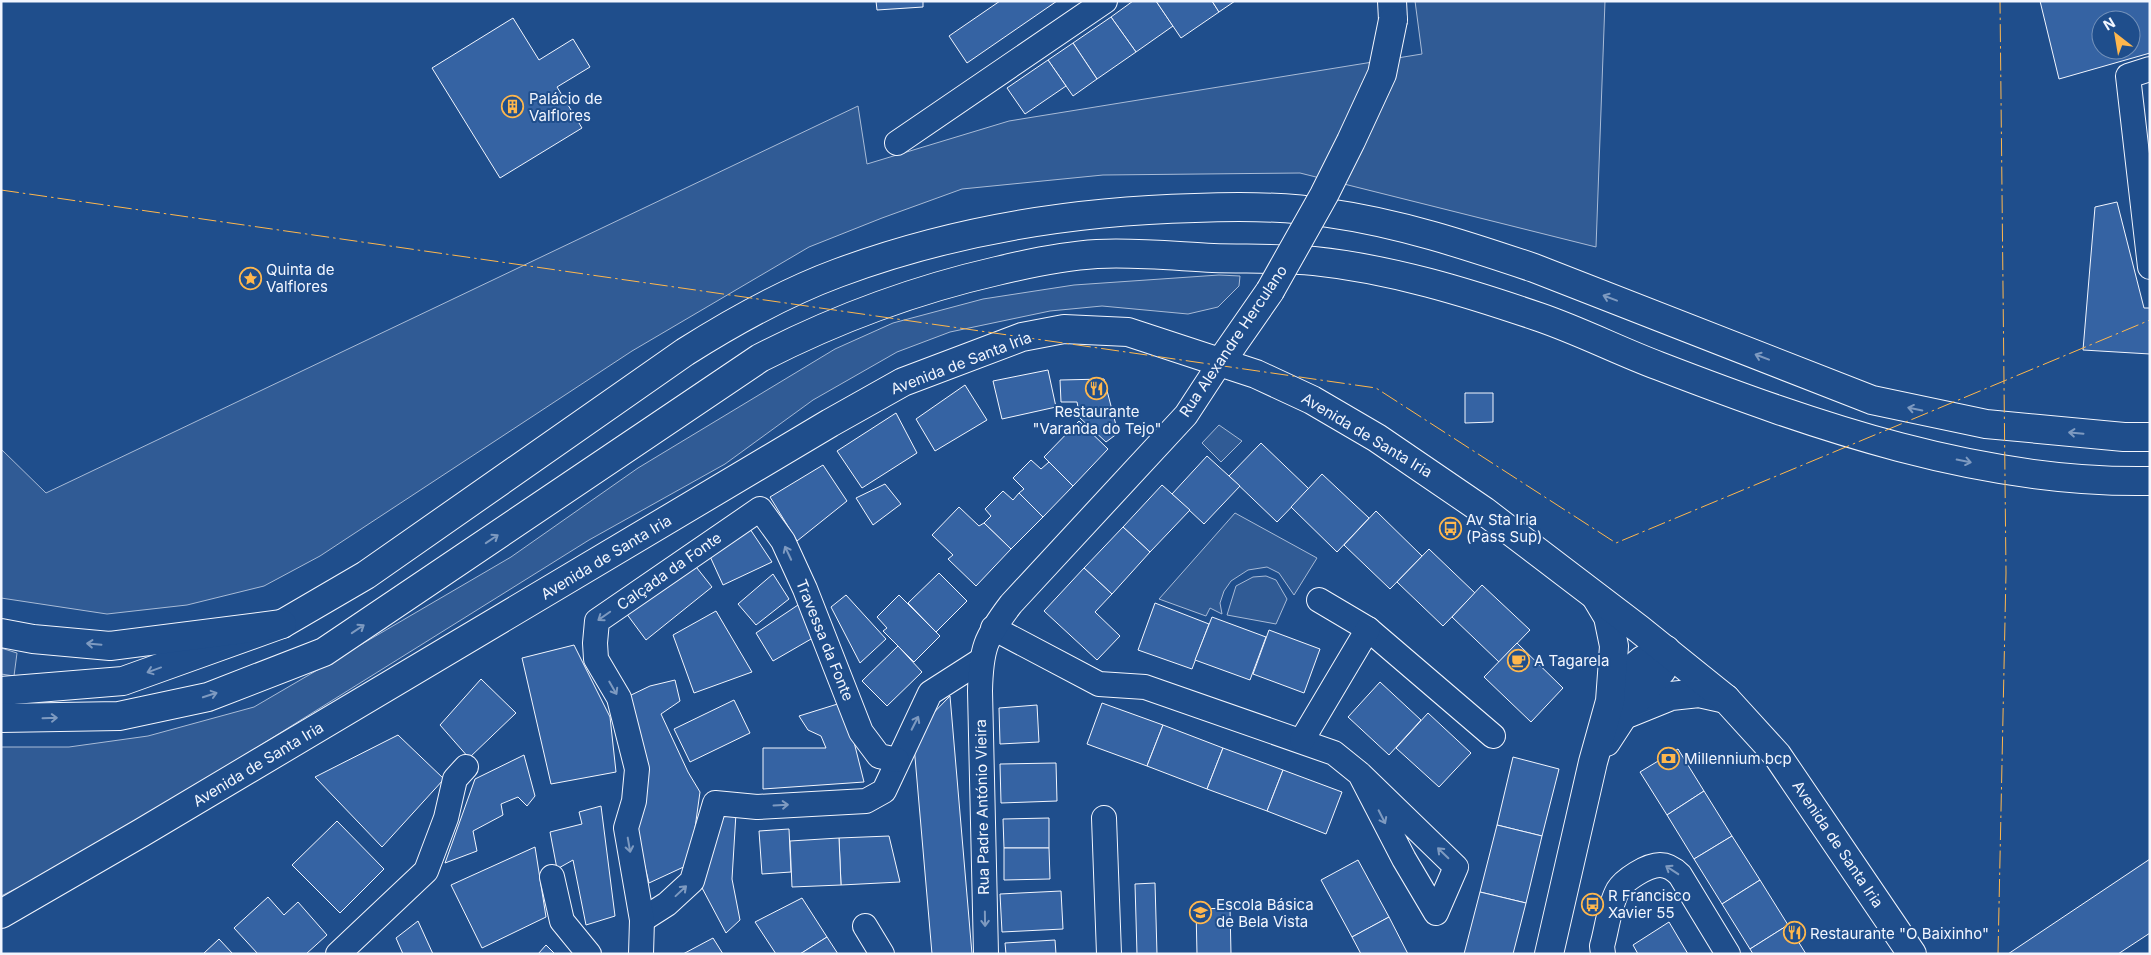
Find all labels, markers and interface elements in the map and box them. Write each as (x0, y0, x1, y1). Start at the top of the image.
north arrow (2091, 10, 2141, 60)
text: N (2100, 13, 2118, 33)
place label: Palácio de Valflores (529, 89, 602, 125)
building icon: Palácio de Valflores (501, 95, 525, 119)
place label: Quinta de Valflores (266, 260, 334, 296)
street label: Rua Alexandre Herculano (1175, 261, 1291, 421)
place icon: Quinta de Valflores (238, 266, 262, 290)
one-way arrow (1603, 292, 1618, 302)
street label: Avenida de Santa Iria (888, 327, 1034, 399)
one-way arrow (1755, 351, 1770, 361)
restaurant icon: Restaurante "Varanda do Tejo" (1085, 376, 1109, 400)
street label: Avenida de Santa Iria (1298, 388, 1436, 482)
place label: Restaurante "Varanda do Tejo" (1033, 402, 1161, 438)
one-way arrow (1907, 404, 1923, 413)
one-way arrow (2068, 428, 2084, 438)
one-way arrow (1955, 457, 1971, 466)
street label: Avenida de Santa Iria (537, 510, 675, 604)
place label: Av Sta Iria (Pass Sup) (1466, 510, 1543, 546)
bus stop icon: Av Sta Iria (Pass Sup) (1438, 516, 1462, 540)
street label: Calçada da Fonte (613, 528, 725, 614)
one-way arrow (485, 533, 499, 543)
one-way arrow (783, 546, 793, 561)
street label: Travessa da Fonte (792, 576, 858, 704)
one-way arrow (598, 611, 612, 621)
one-way arrow (350, 624, 364, 634)
one-way arrow (87, 640, 103, 649)
cafe icon: A Tagarela (1506, 648, 1530, 672)
place label: A Tagarela (1534, 651, 1609, 670)
one-way arrow (146, 666, 162, 675)
one-way arrow (608, 680, 618, 694)
one-way arrow (202, 690, 218, 700)
one-way arrow (42, 713, 58, 723)
one-way arrow (910, 716, 920, 731)
street label: Avenida de Santa Iria (189, 717, 327, 811)
street label: Rua Padre António Vieira (971, 719, 993, 895)
bank icon: Millennium bcp (1656, 746, 1680, 770)
place label: Millennium bcp (1684, 749, 1792, 768)
street label: Avenida de Santa Iria (1788, 777, 1888, 911)
one-way arrow (773, 801, 789, 810)
one-way arrow (1377, 810, 1387, 825)
one-way arrow (625, 836, 635, 852)
one-way arrow (1436, 847, 1449, 859)
one-way arrow (1666, 865, 1680, 875)
one-way arrow (675, 885, 688, 897)
place label: R Francisco Xavier 55 (1608, 886, 1691, 922)
bus stop icon: R Francisco Xavier 55 (1580, 892, 1604, 916)
place label: Escola Básica de Bela Vista (1216, 895, 1314, 931)
school or university icon: Escola Básica de Bela Vista (1188, 901, 1212, 925)
one-way arrow (980, 911, 990, 927)
restaurant icon: Restaurante "O Baixinho" (1782, 921, 1806, 945)
place label: Restaurante "O Baixinho" (1810, 924, 1989, 943)

